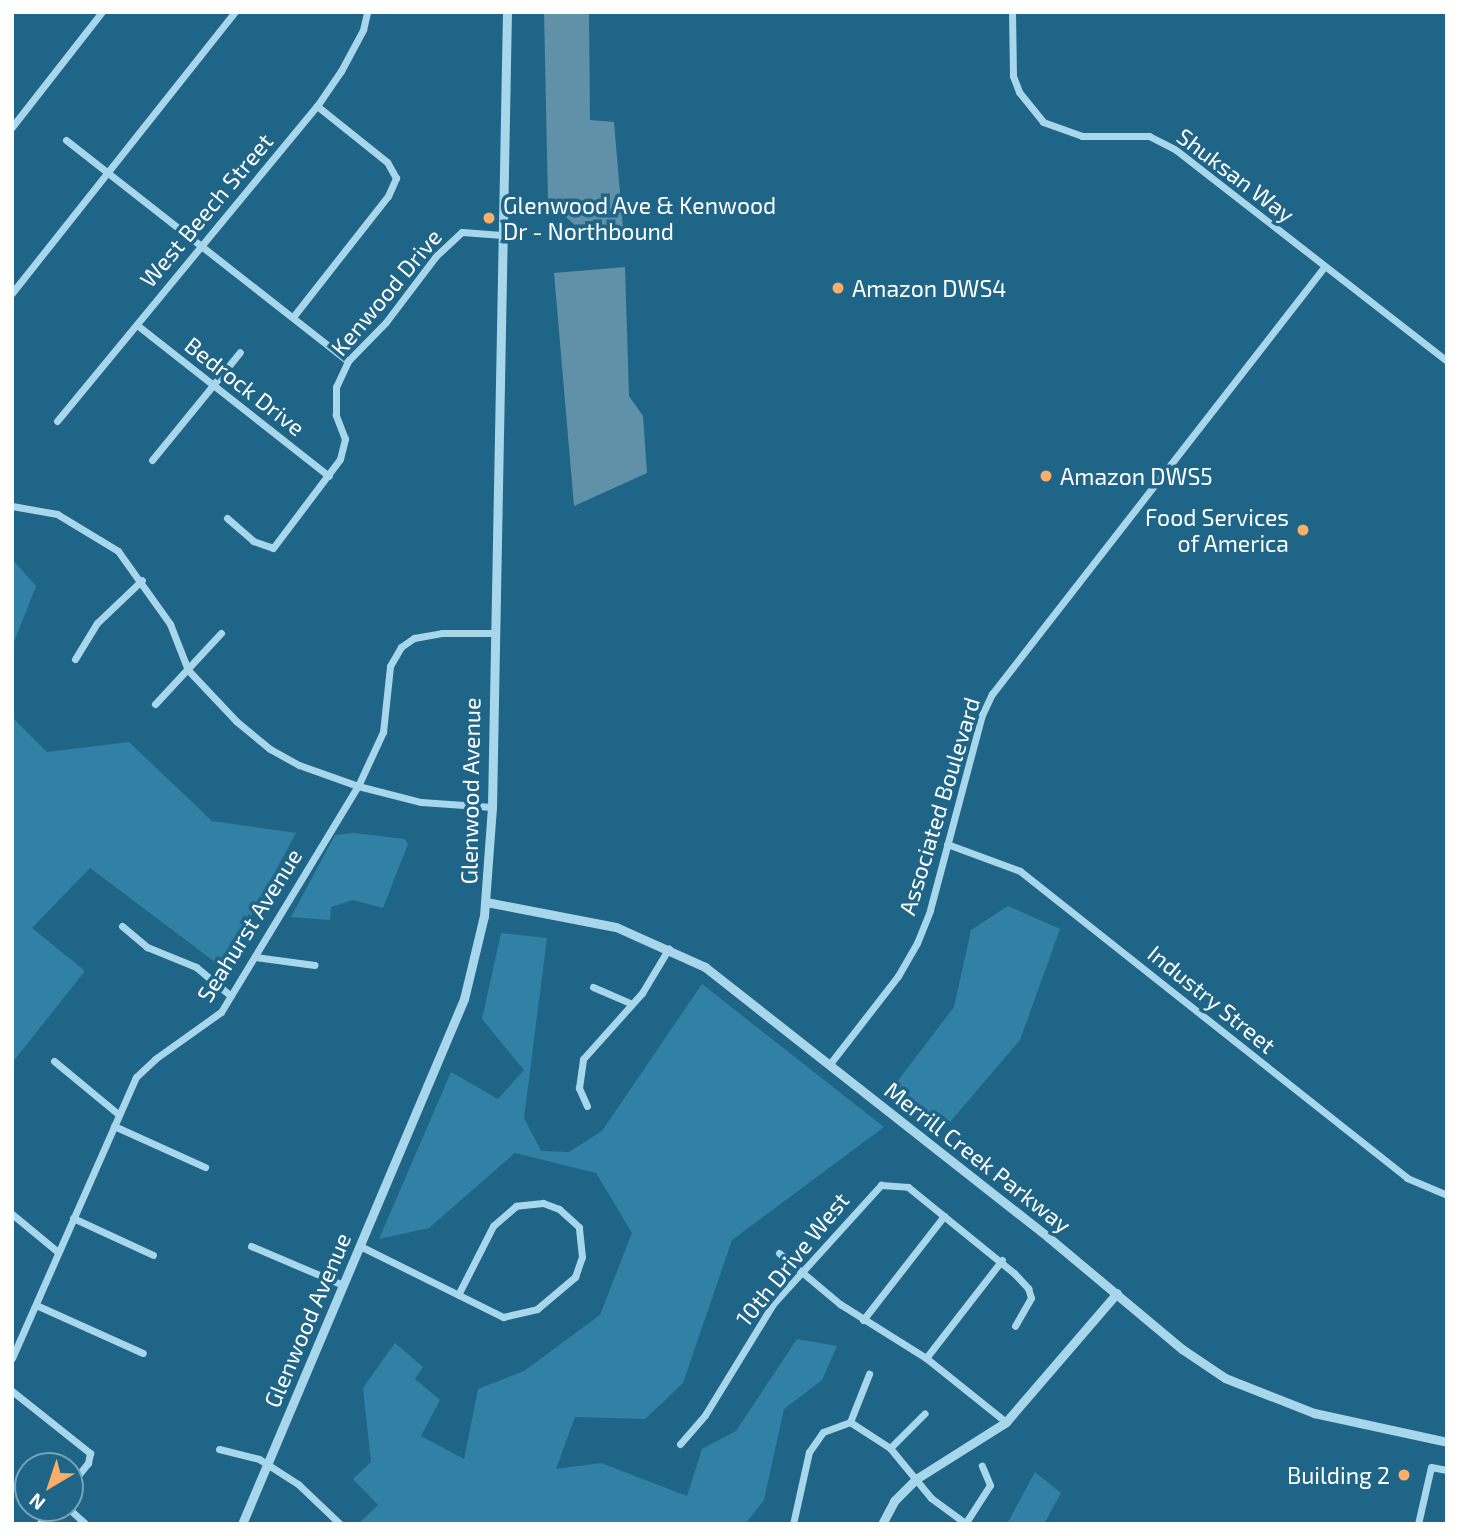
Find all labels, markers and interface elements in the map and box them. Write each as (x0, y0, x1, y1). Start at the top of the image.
street label: Shuksan Way (1172, 122, 1300, 228)
street label: West Beech Street (134, 128, 278, 292)
place label: Glenwood Ave & Kenwood Dr - Northbound (503, 191, 777, 245)
marker: Glenwood Ave & Kenwood Dr - Northbound (481, 210, 497, 226)
street label: Kenwood Drive (325, 223, 447, 361)
place label: Amazon DWS4 (852, 274, 1006, 302)
marker: Amazon DWS4 (830, 280, 846, 296)
street label: Bedrock Drive (180, 331, 310, 441)
place label: Amazon DWS5 (1060, 462, 1213, 490)
marker: Amazon DWS5 (1038, 468, 1054, 484)
place label: Food Services of America (1145, 503, 1289, 557)
marker: Food Services of America (1295, 522, 1311, 538)
street label: Associated Boulevard (893, 694, 985, 918)
street label: Glenwood Avenue (455, 697, 485, 885)
street label: Seahurst Avenue (191, 843, 307, 1007)
street label: Industry Street (1142, 939, 1282, 1059)
street label: Merrill Creek Parkway (879, 1075, 1077, 1239)
street label: 10th Drive West (730, 1187, 854, 1331)
street label: Glenwood Avenue (258, 1228, 356, 1412)
north arrow (14, 1452, 84, 1522)
place label: Building 2 (1287, 1461, 1390, 1489)
marker: Building 2 (1396, 1467, 1412, 1483)
text: N (24, 1489, 49, 1515)

